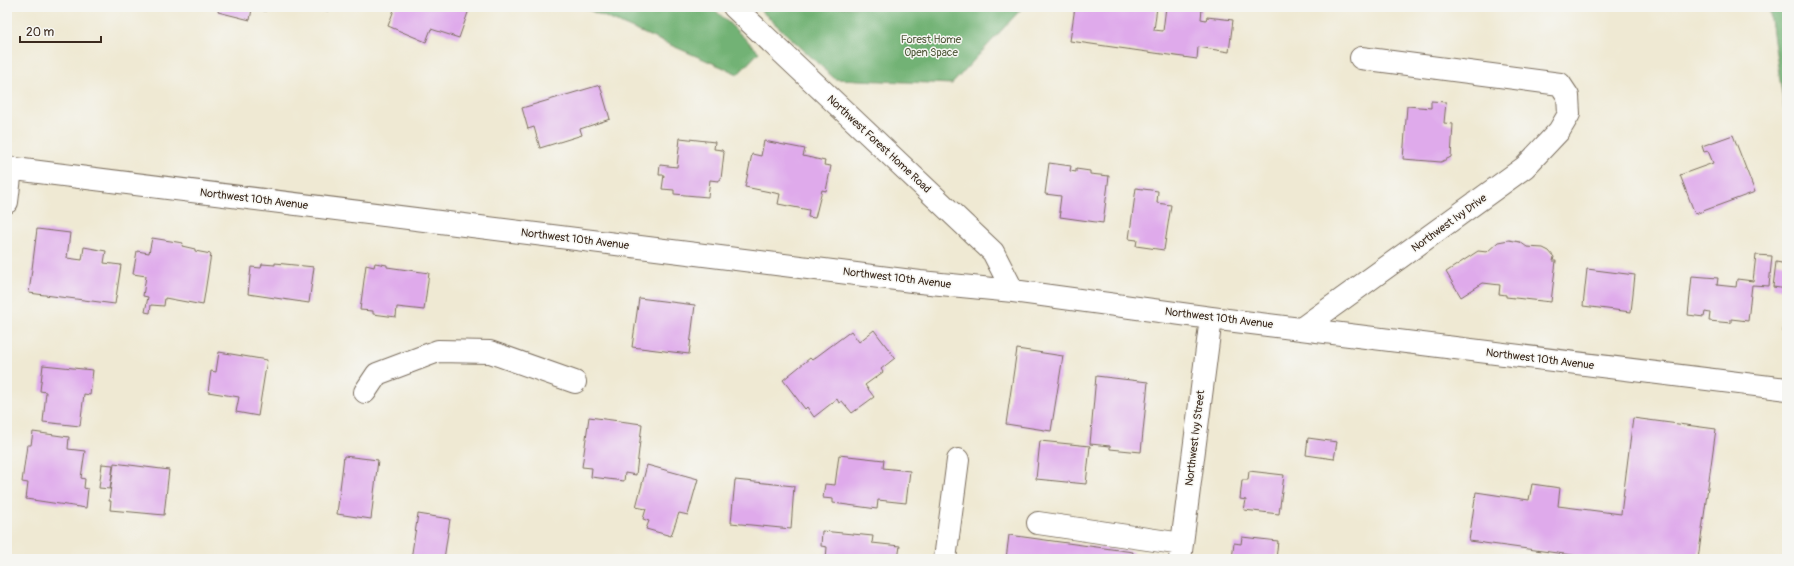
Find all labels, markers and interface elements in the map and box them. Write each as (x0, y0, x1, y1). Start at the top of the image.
scale bar (20, 18, 101, 44)
text: 20 m (26, 25, 55, 40)
park label: Forest Home Open Space (901, 33, 962, 59)
street label: Northwest Forest Home Road (824, 92, 934, 196)
street label: Northwest 10th Avenue (199, 186, 309, 212)
street label: Northwest Ivy Drive (1409, 191, 1490, 255)
street label: Northwest 10th Avenue (520, 226, 630, 252)
street label: Northwest 10th Avenue (842, 265, 952, 291)
street label: Northwest 10th Avenue (1164, 305, 1274, 331)
street label: Northwest 10th Avenue (1485, 346, 1595, 372)
street label: Northwest Ivy Street (1183, 389, 1207, 487)

